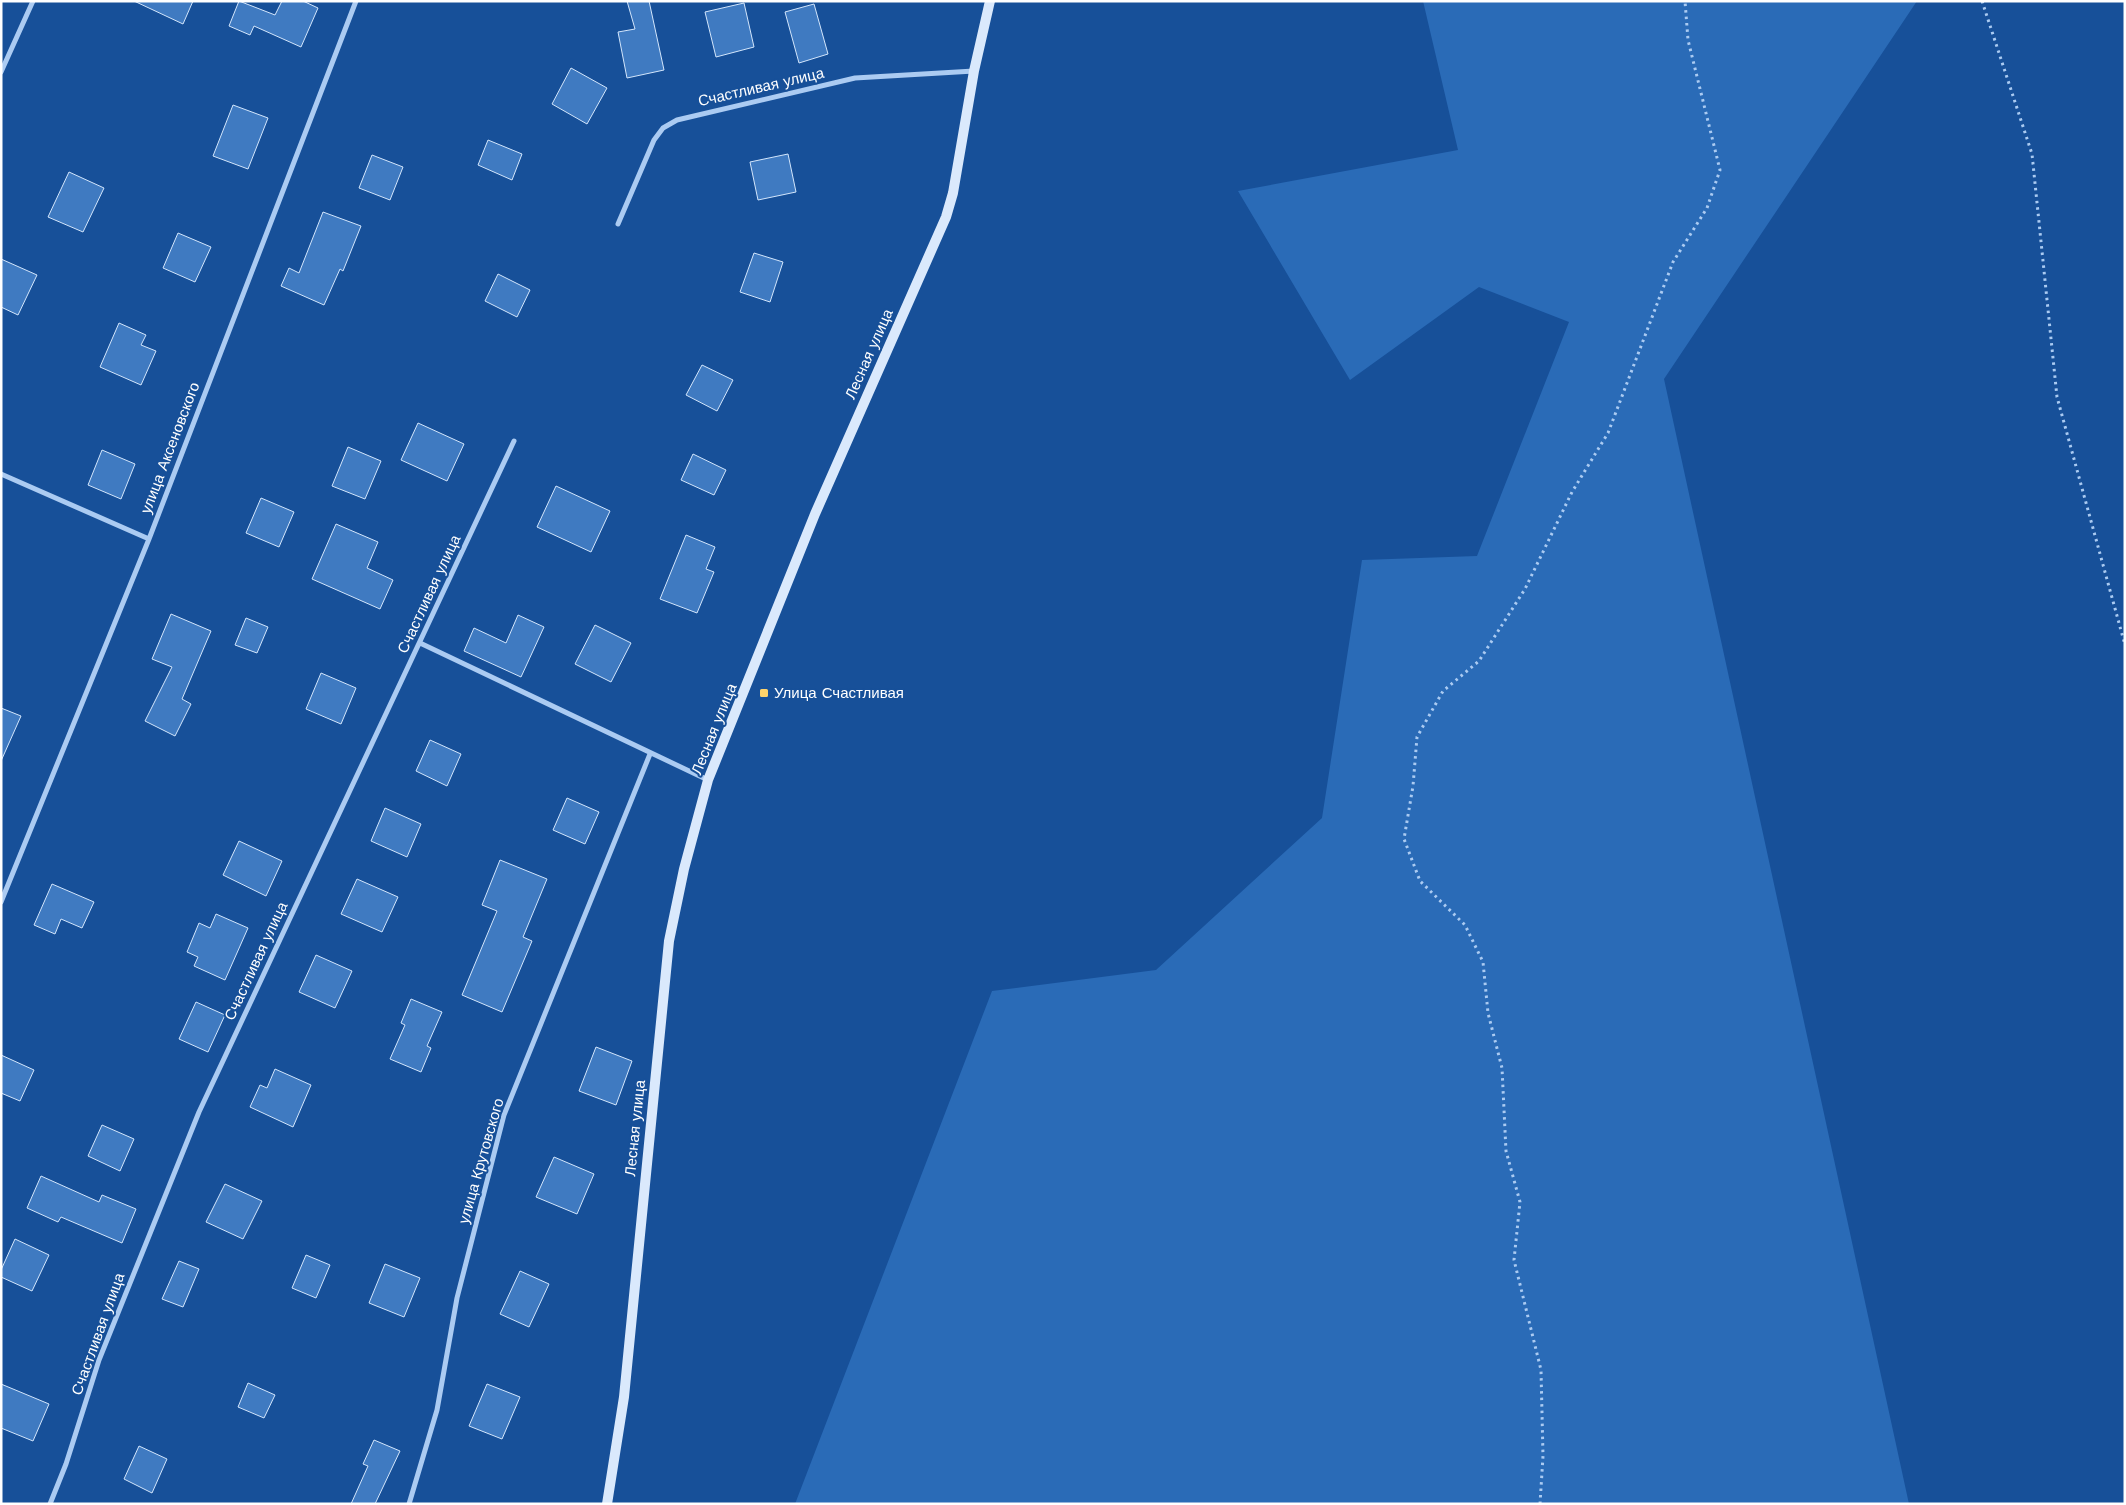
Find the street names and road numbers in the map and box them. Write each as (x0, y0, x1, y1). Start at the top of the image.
street label: Счастливая улица (696, 64, 826, 110)
street label: Лесная улица (841, 306, 897, 402)
street label: улица Аксеновского (137, 380, 203, 516)
street label: Счастливая улица (394, 531, 465, 656)
street label: Лесная улица (688, 680, 741, 777)
street label: Счастливая улица (221, 898, 292, 1023)
street label: Лесная улица (621, 1078, 649, 1177)
street label: улица Крутовского (454, 1096, 508, 1226)
street label: Счастливая улица (68, 1270, 129, 1398)

